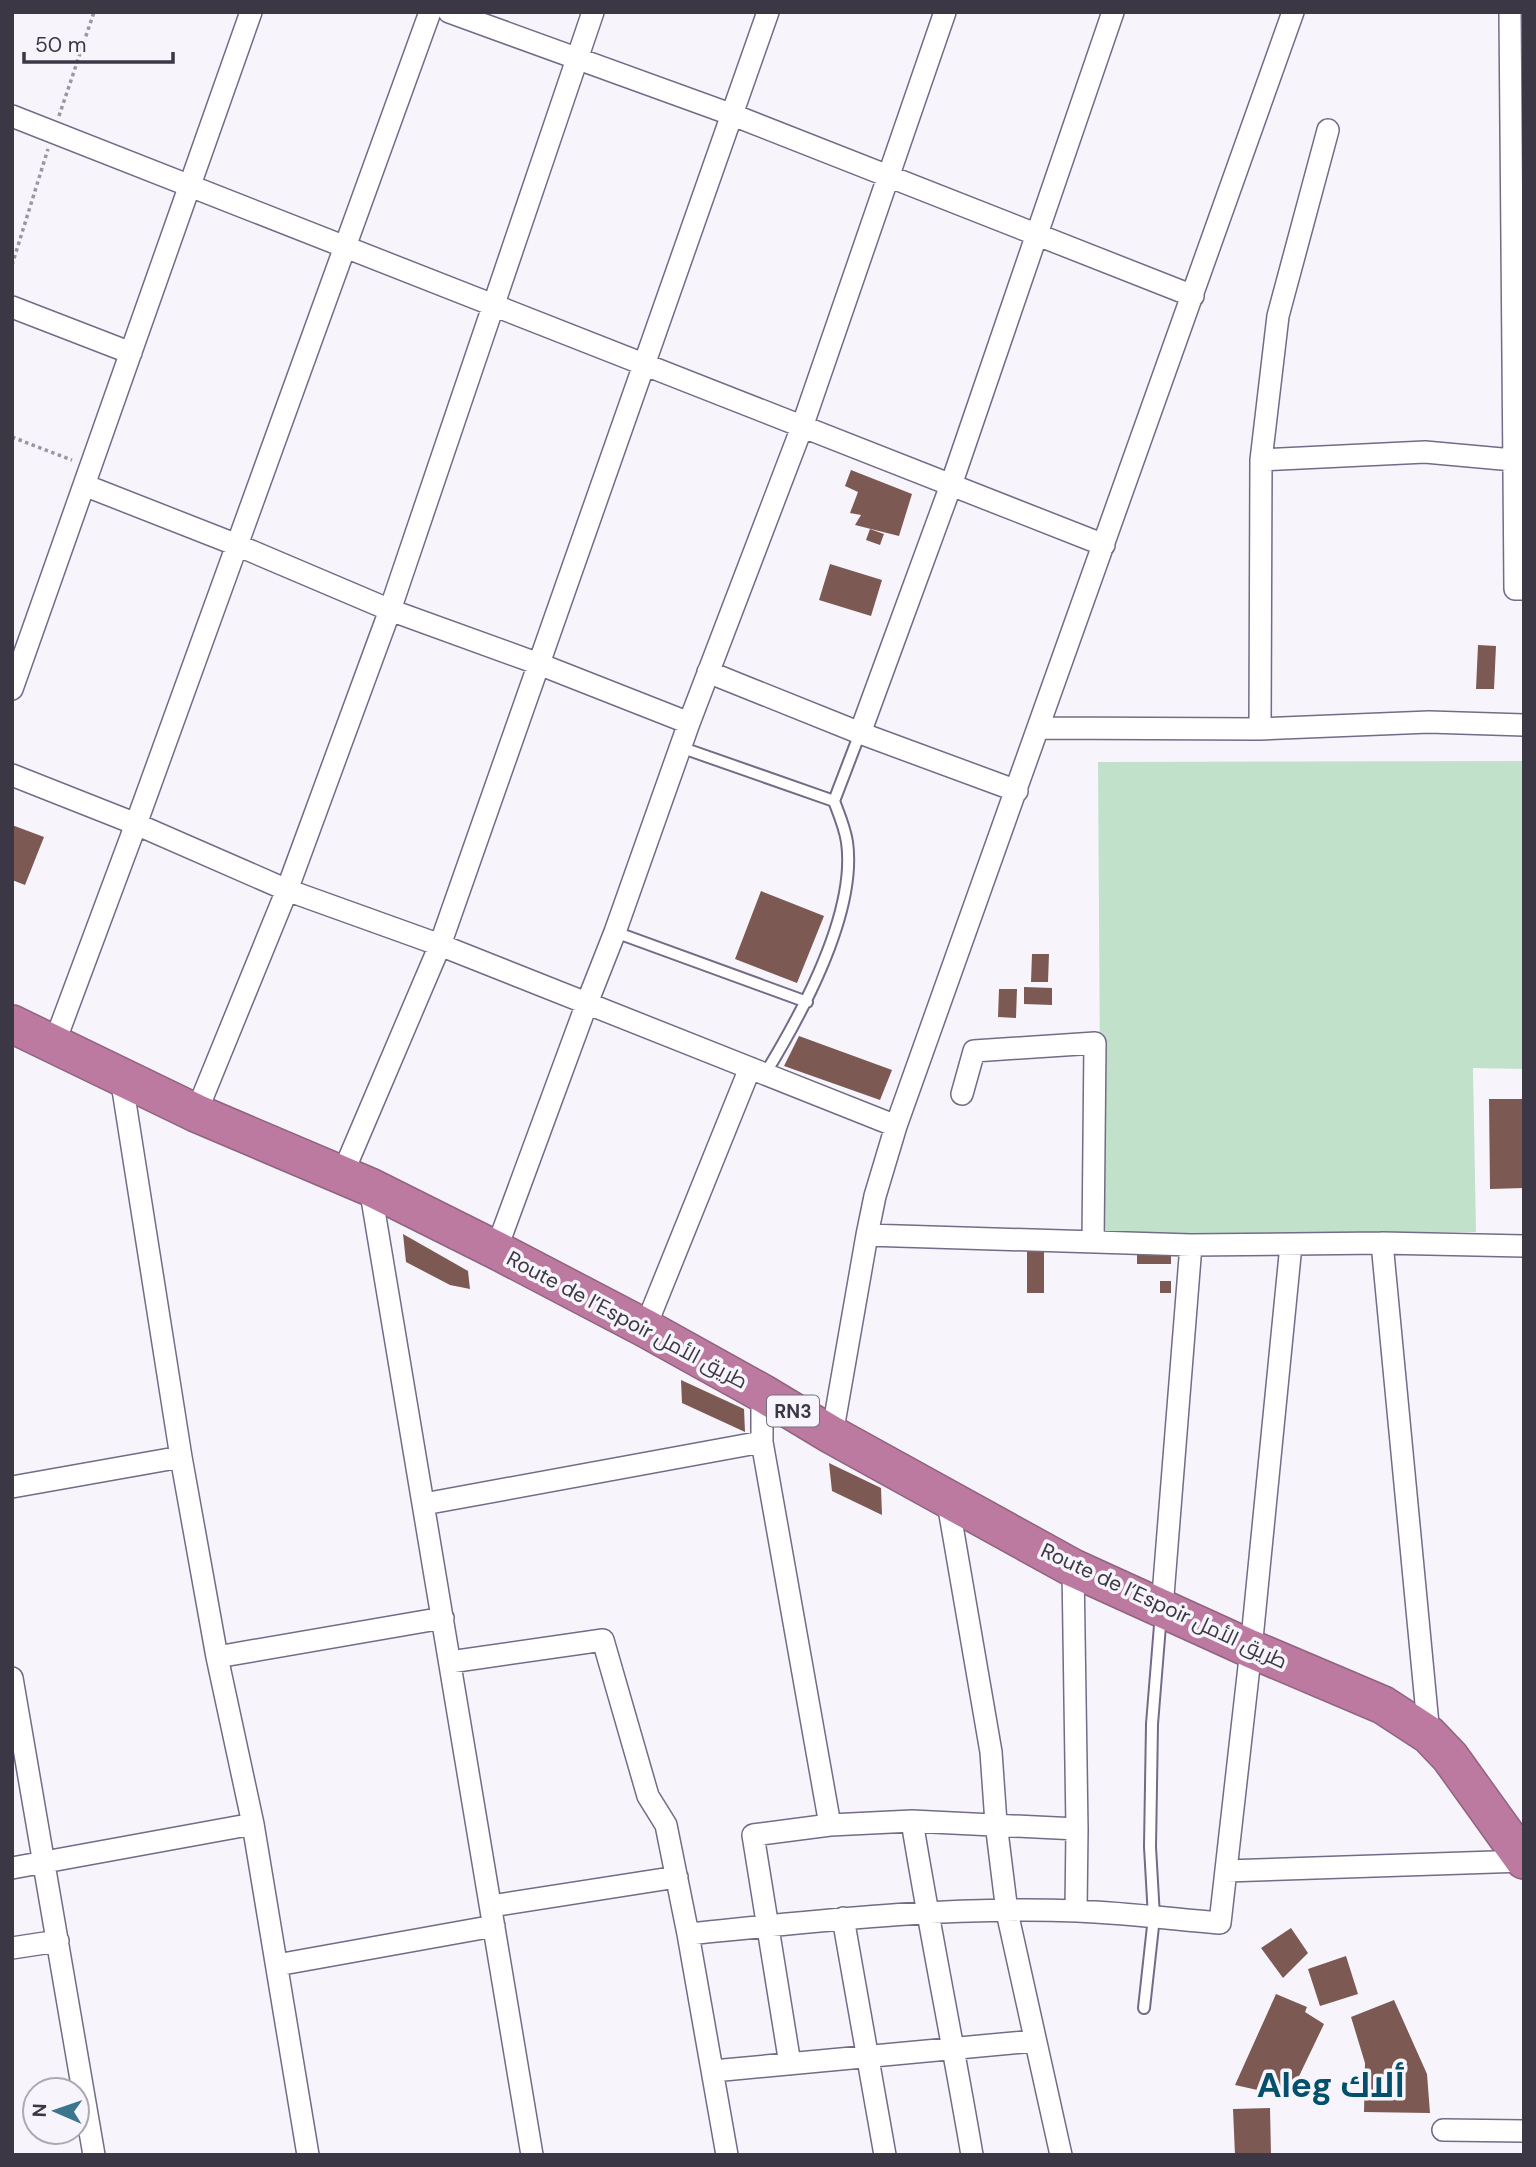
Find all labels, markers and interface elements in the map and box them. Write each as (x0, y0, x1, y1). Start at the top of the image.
scale bar (24, 21, 173, 65)
text: 50 m (35, 31, 86, 59)
street label: Route de l’Espoir طريق الأمل (502, 1245, 752, 1395)
road number: RN3 (767, 1396, 819, 1427)
street label: Route de l’Espoir طريق الأمل (1036, 1536, 1292, 1676)
district label: Aleg ألاك (1257, 2062, 1405, 2108)
north arrow (21, 2076, 91, 2146)
text: N (27, 2103, 52, 2118)

